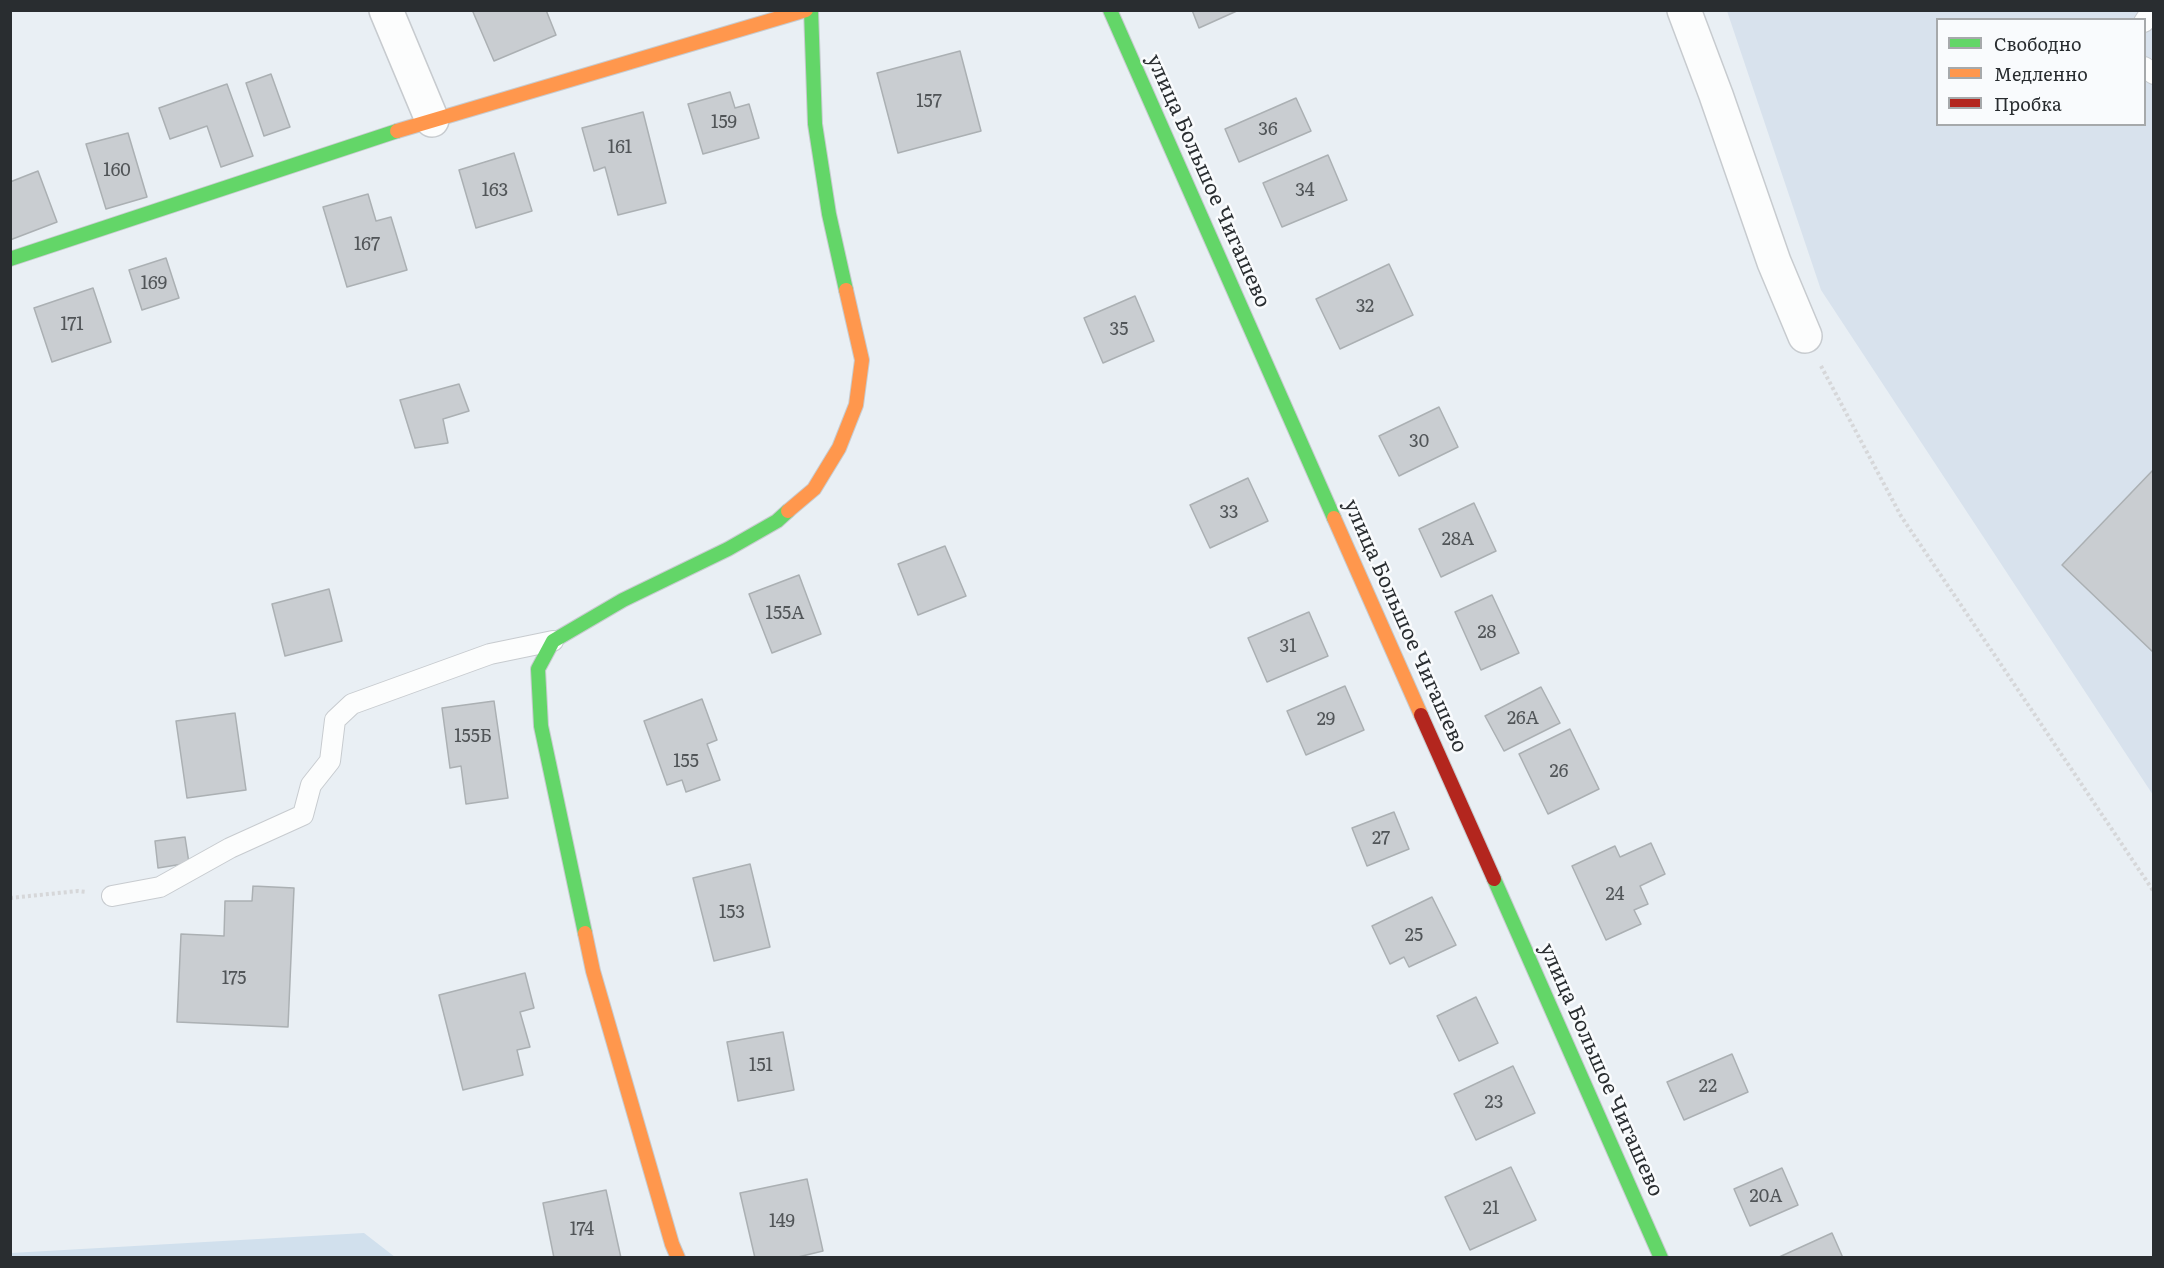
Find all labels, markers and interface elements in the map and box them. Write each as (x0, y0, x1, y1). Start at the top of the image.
legend (1936, 18, 2146, 126)
text: Свободно (1994, 30, 2082, 57)
street label: улица Большое Чигашево (1141, 50, 1275, 312)
text: Медленно (1994, 60, 2088, 87)
text: Пробка (1994, 90, 2062, 117)
house number: 157 (916, 91, 942, 113)
house number: 159 (711, 112, 737, 134)
house number: 36 (1258, 119, 1278, 141)
house number: 161 (608, 137, 632, 159)
house number: 160 (103, 160, 131, 182)
house number: 163 (482, 180, 508, 202)
house number: 34 (1295, 180, 1315, 202)
house number: 167 (354, 234, 380, 256)
house number: 169 (141, 273, 167, 295)
house number: 32 (1356, 296, 1374, 318)
house number: 171 (60, 314, 84, 336)
house number: 35 (1110, 319, 1128, 341)
house number: 30 (1409, 431, 1429, 453)
street label: улица Большое Чигашево (1338, 495, 1472, 757)
house number: 33 (1220, 502, 1238, 524)
house number: 28А (1442, 529, 1474, 551)
house number: 155А (766, 603, 804, 625)
house number: 28 (1477, 622, 1497, 644)
house number: 31 (1279, 636, 1297, 658)
house number: 26А (1507, 708, 1539, 730)
house number: 29 (1317, 709, 1335, 731)
house number: 155Б (454, 726, 492, 748)
house number: 155 (673, 751, 699, 773)
house number: 26 (1550, 761, 1568, 783)
house number: 27 (1372, 828, 1390, 850)
house number: 24 (1605, 884, 1625, 906)
house number: 153 (719, 902, 745, 924)
house number: 25 (1405, 925, 1423, 947)
street label: улица Большое Чигашево (1534, 939, 1668, 1201)
house number: 175 (222, 968, 246, 990)
house number: 151 (749, 1055, 773, 1077)
house number: 22 (1699, 1076, 1717, 1098)
house number: 23 (1485, 1092, 1503, 1114)
house number: 20А (1750, 1186, 1782, 1208)
house number: 21 (1483, 1198, 1499, 1220)
house number: 149 (769, 1211, 795, 1233)
house number: 174 (570, 1219, 594, 1241)

